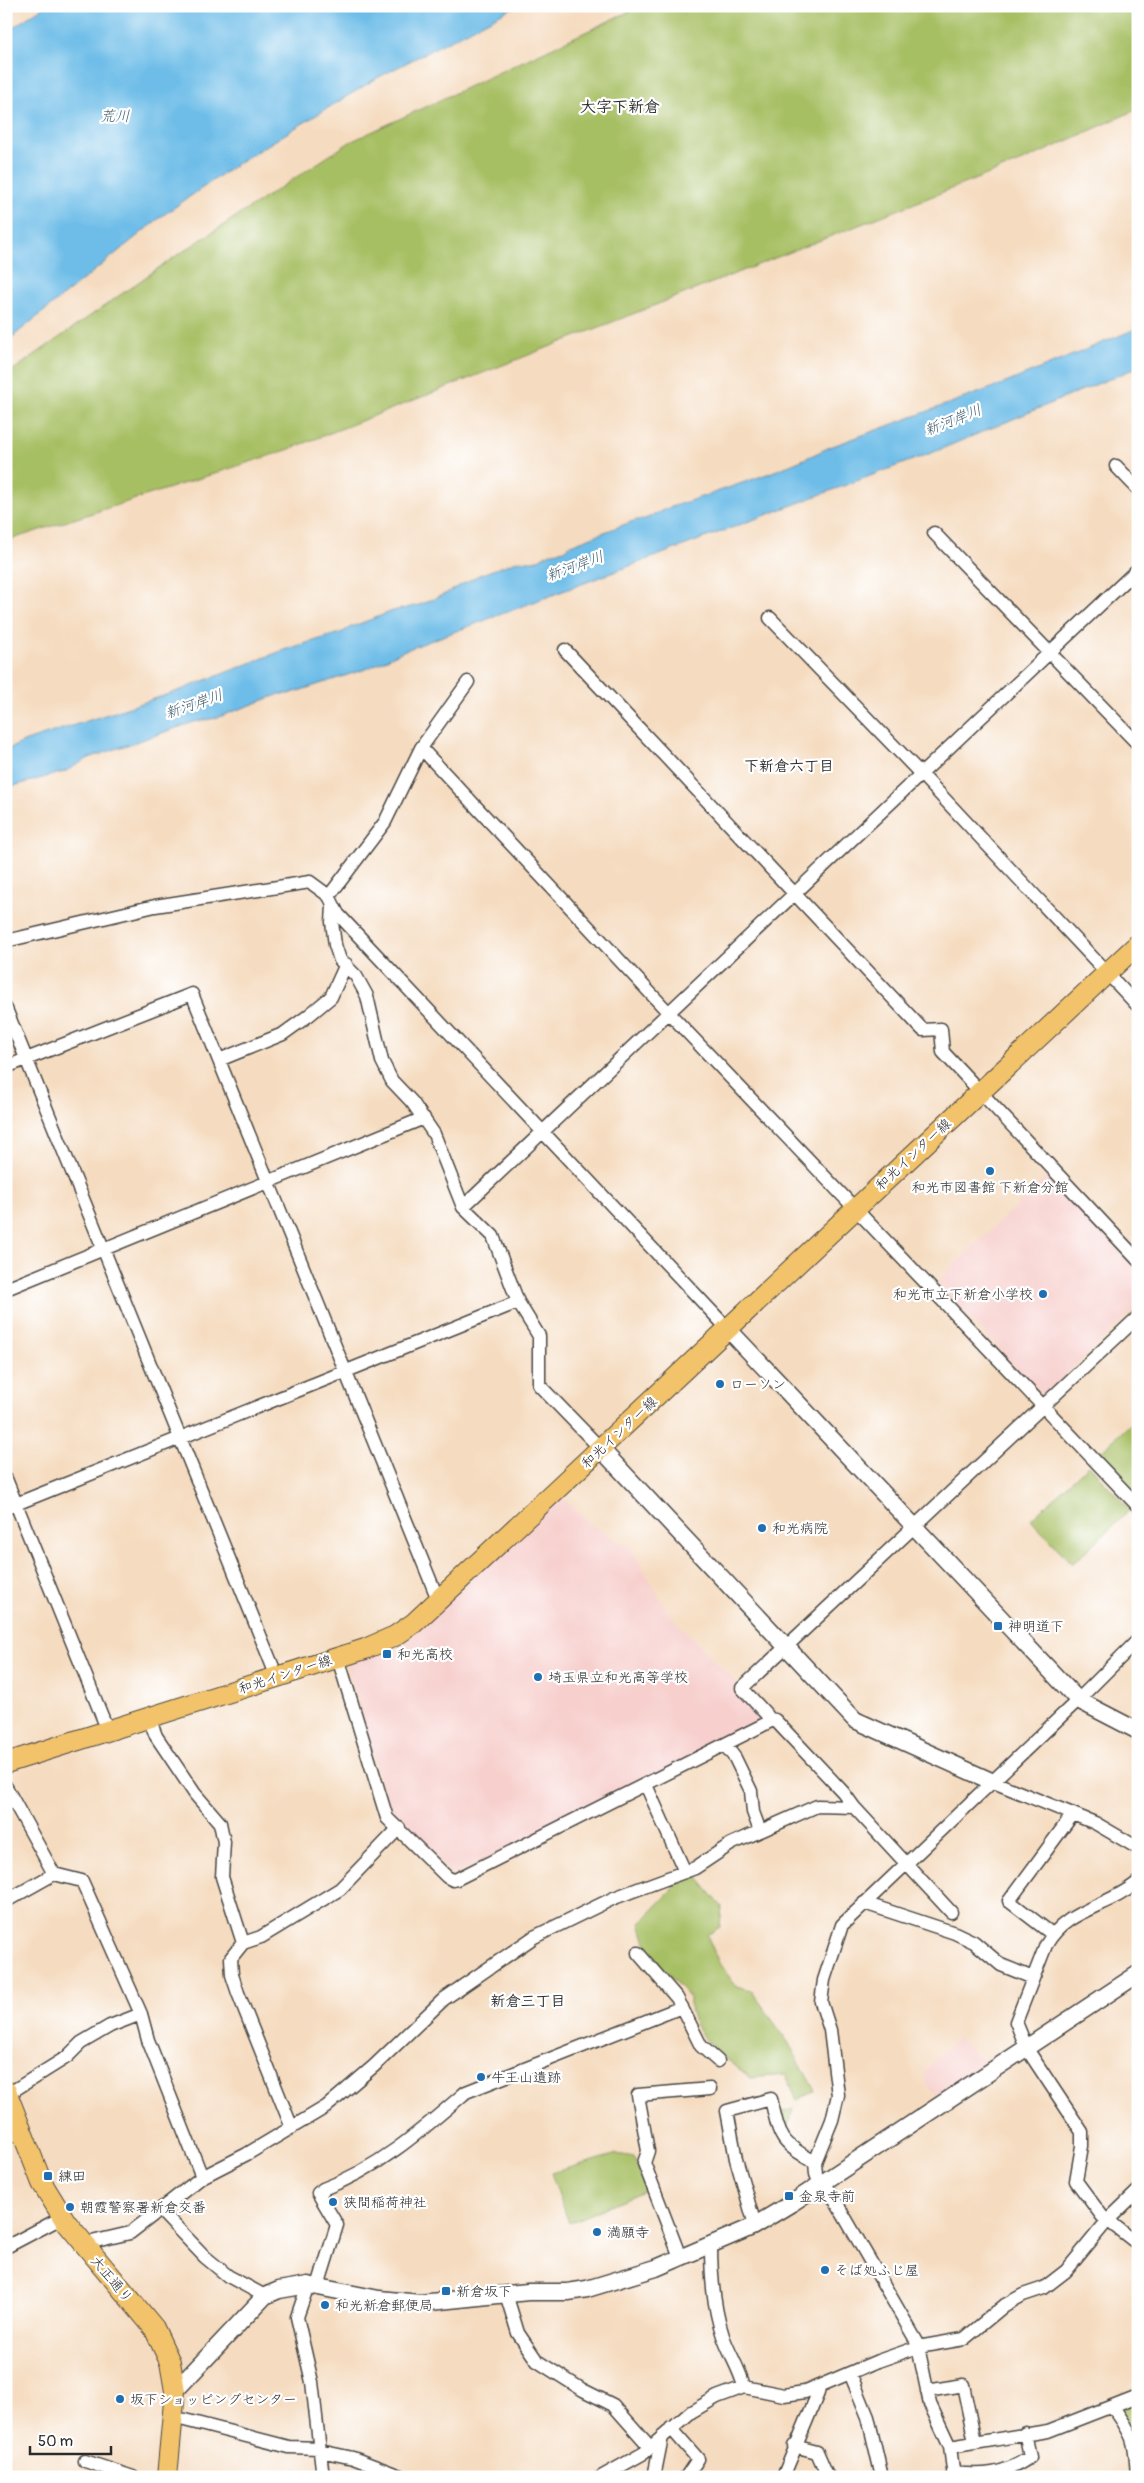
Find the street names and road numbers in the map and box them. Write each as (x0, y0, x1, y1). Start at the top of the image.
street label: 和光インター線 (872, 1115, 955, 1194)
street label: 和光インター線 (578, 1393, 661, 1472)
street label: 和光インター線 (236, 1651, 334, 1698)
street label: 大正通り (87, 2252, 136, 2306)

